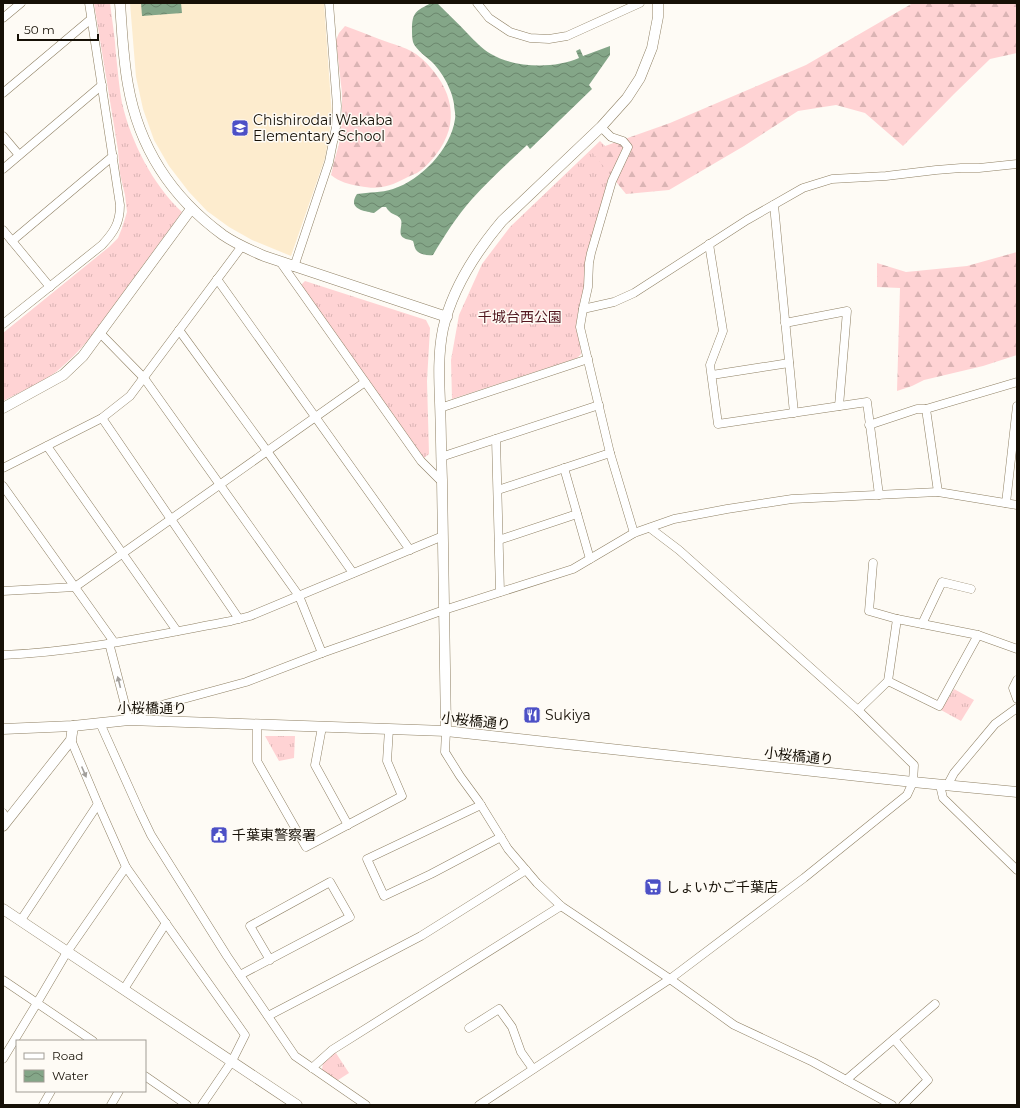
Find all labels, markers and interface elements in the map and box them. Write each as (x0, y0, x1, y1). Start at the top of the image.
scale bar (18, 16, 98, 42)
text: 50 m (24, 22, 55, 37)
place label: Chishirodai Wakaba Elementary School (253, 111, 393, 145)
school or university icon: Chishirodai Wakaba Elementary School (230, 118, 250, 138)
park label: 千城台西公園 (478, 308, 562, 326)
one-way arrow (116, 676, 122, 688)
street label: 小桜橋通り (117, 699, 187, 717)
restaurant icon: Sukiya (522, 705, 542, 725)
place label: Sukiya (545, 706, 591, 724)
street label: 小桜橋通り (440, 708, 512, 734)
street label: 小桜橋通り (763, 743, 835, 769)
one-way arrow (81, 766, 87, 778)
public building icon: 千葉東警察署 (209, 825, 229, 845)
place label: 千葉東警察署 (232, 826, 316, 844)
supermarket icon: しょいかご千葉店 (643, 877, 663, 897)
place label: しょいかご千葉店 (666, 878, 778, 896)
legend (16, 1040, 146, 1092)
text: Road (52, 1048, 83, 1063)
text: Water (52, 1068, 89, 1083)

